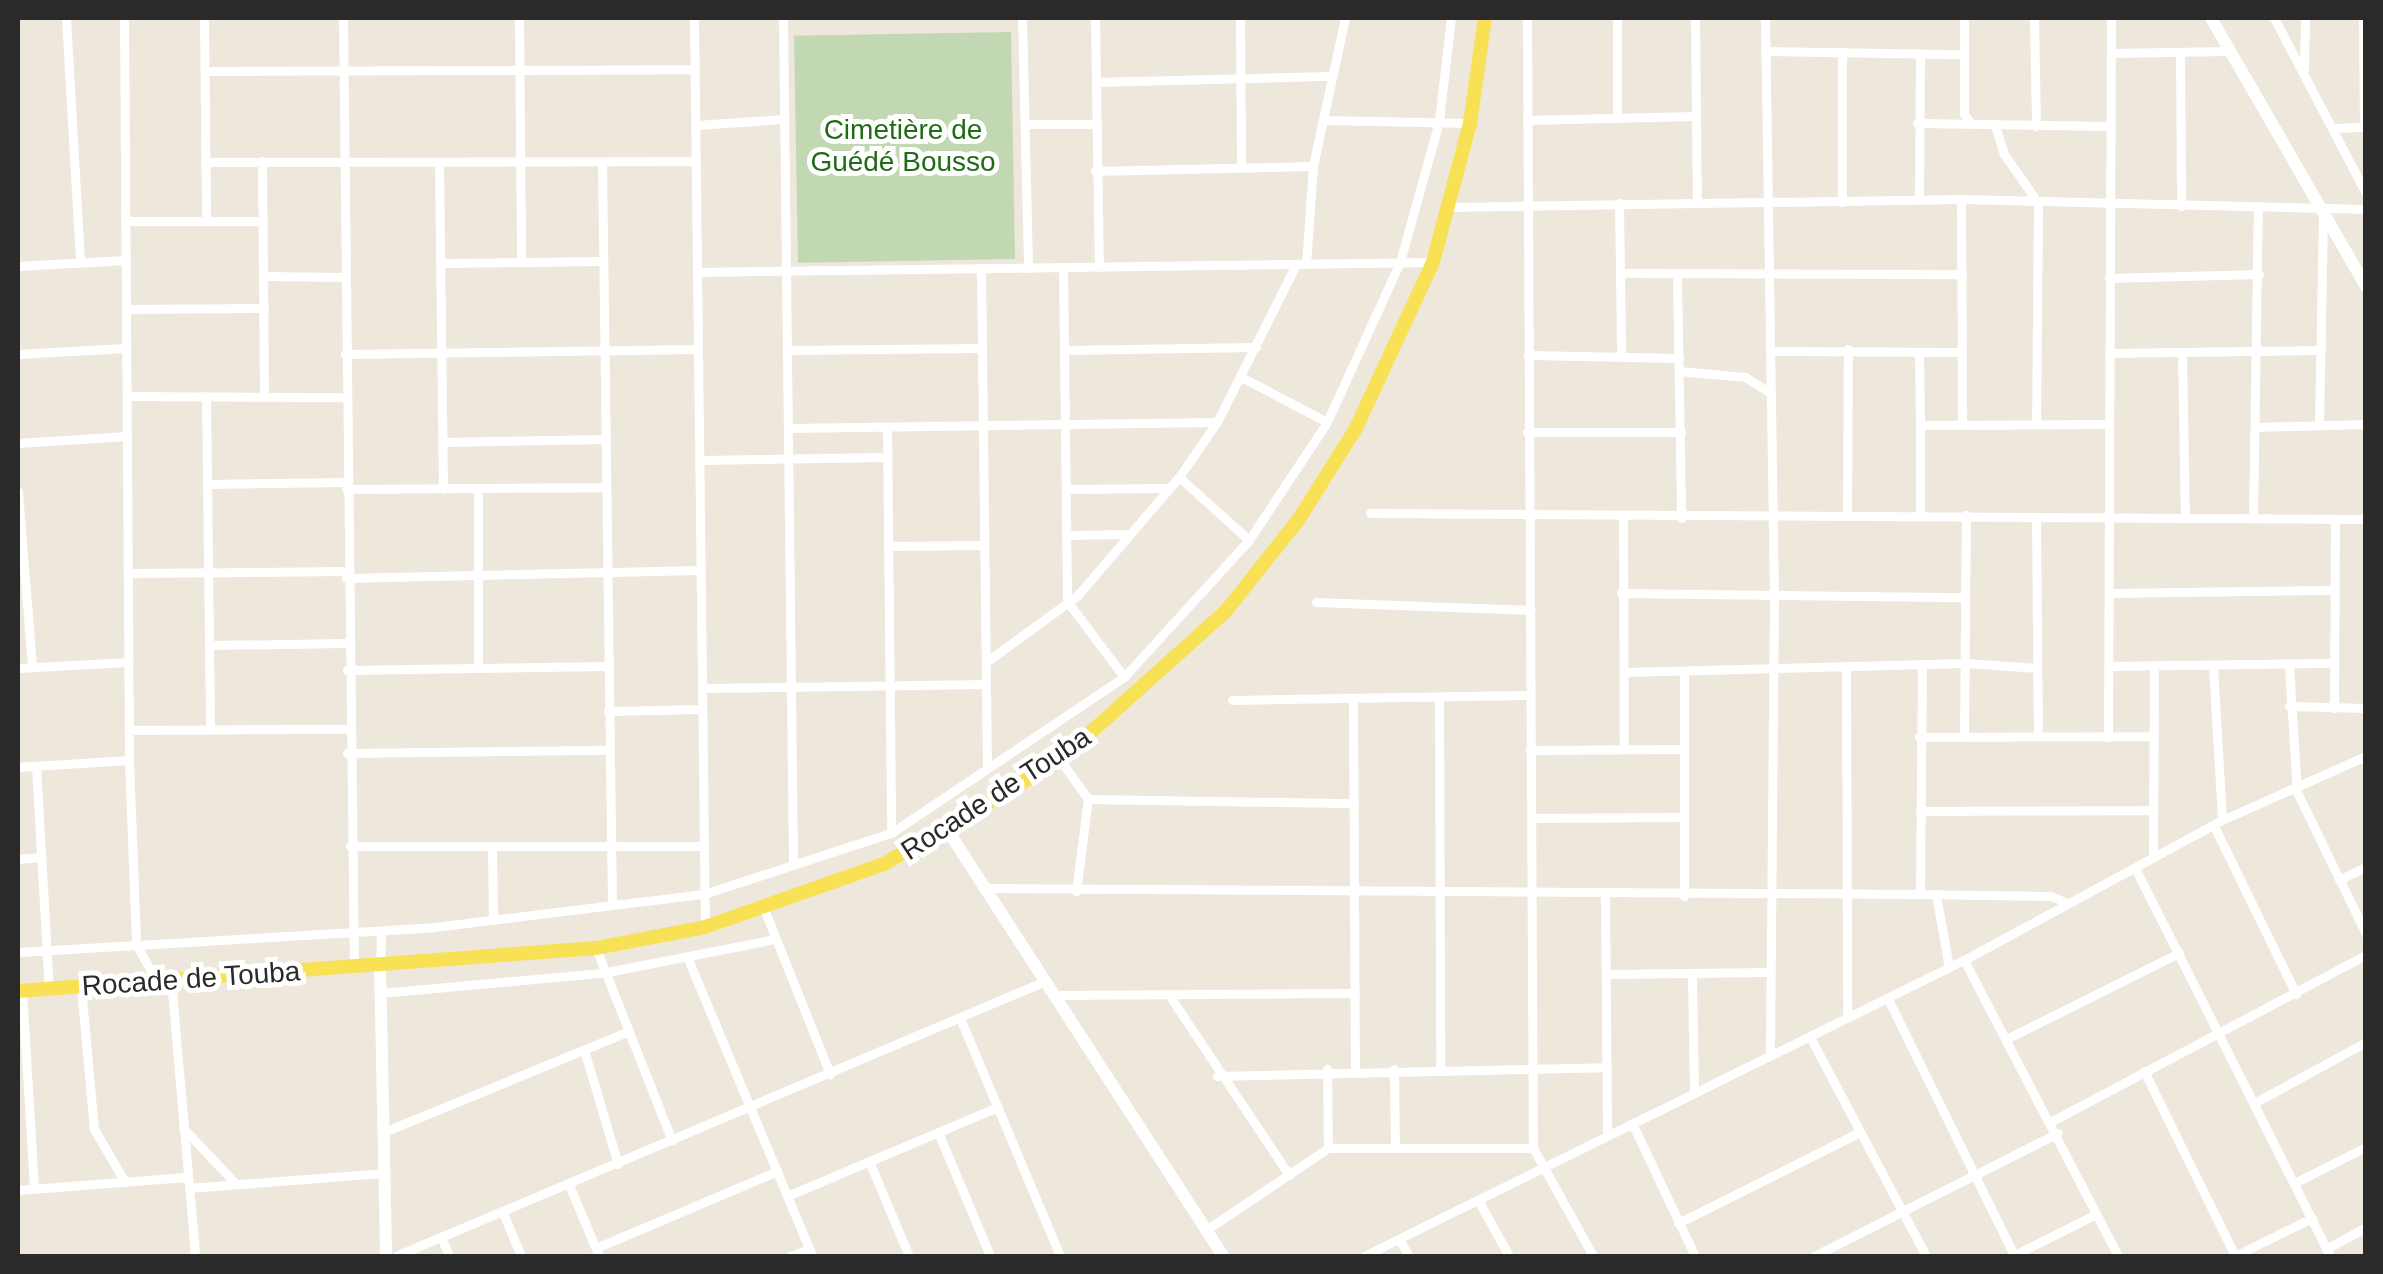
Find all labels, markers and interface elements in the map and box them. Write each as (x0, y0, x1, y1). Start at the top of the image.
park label: Cimetière de Guédé Bousso (810, 113, 996, 179)
street label: Rocade de Touba (895, 720, 1097, 868)
street label: Rocade de Touba (80, 955, 302, 1003)

